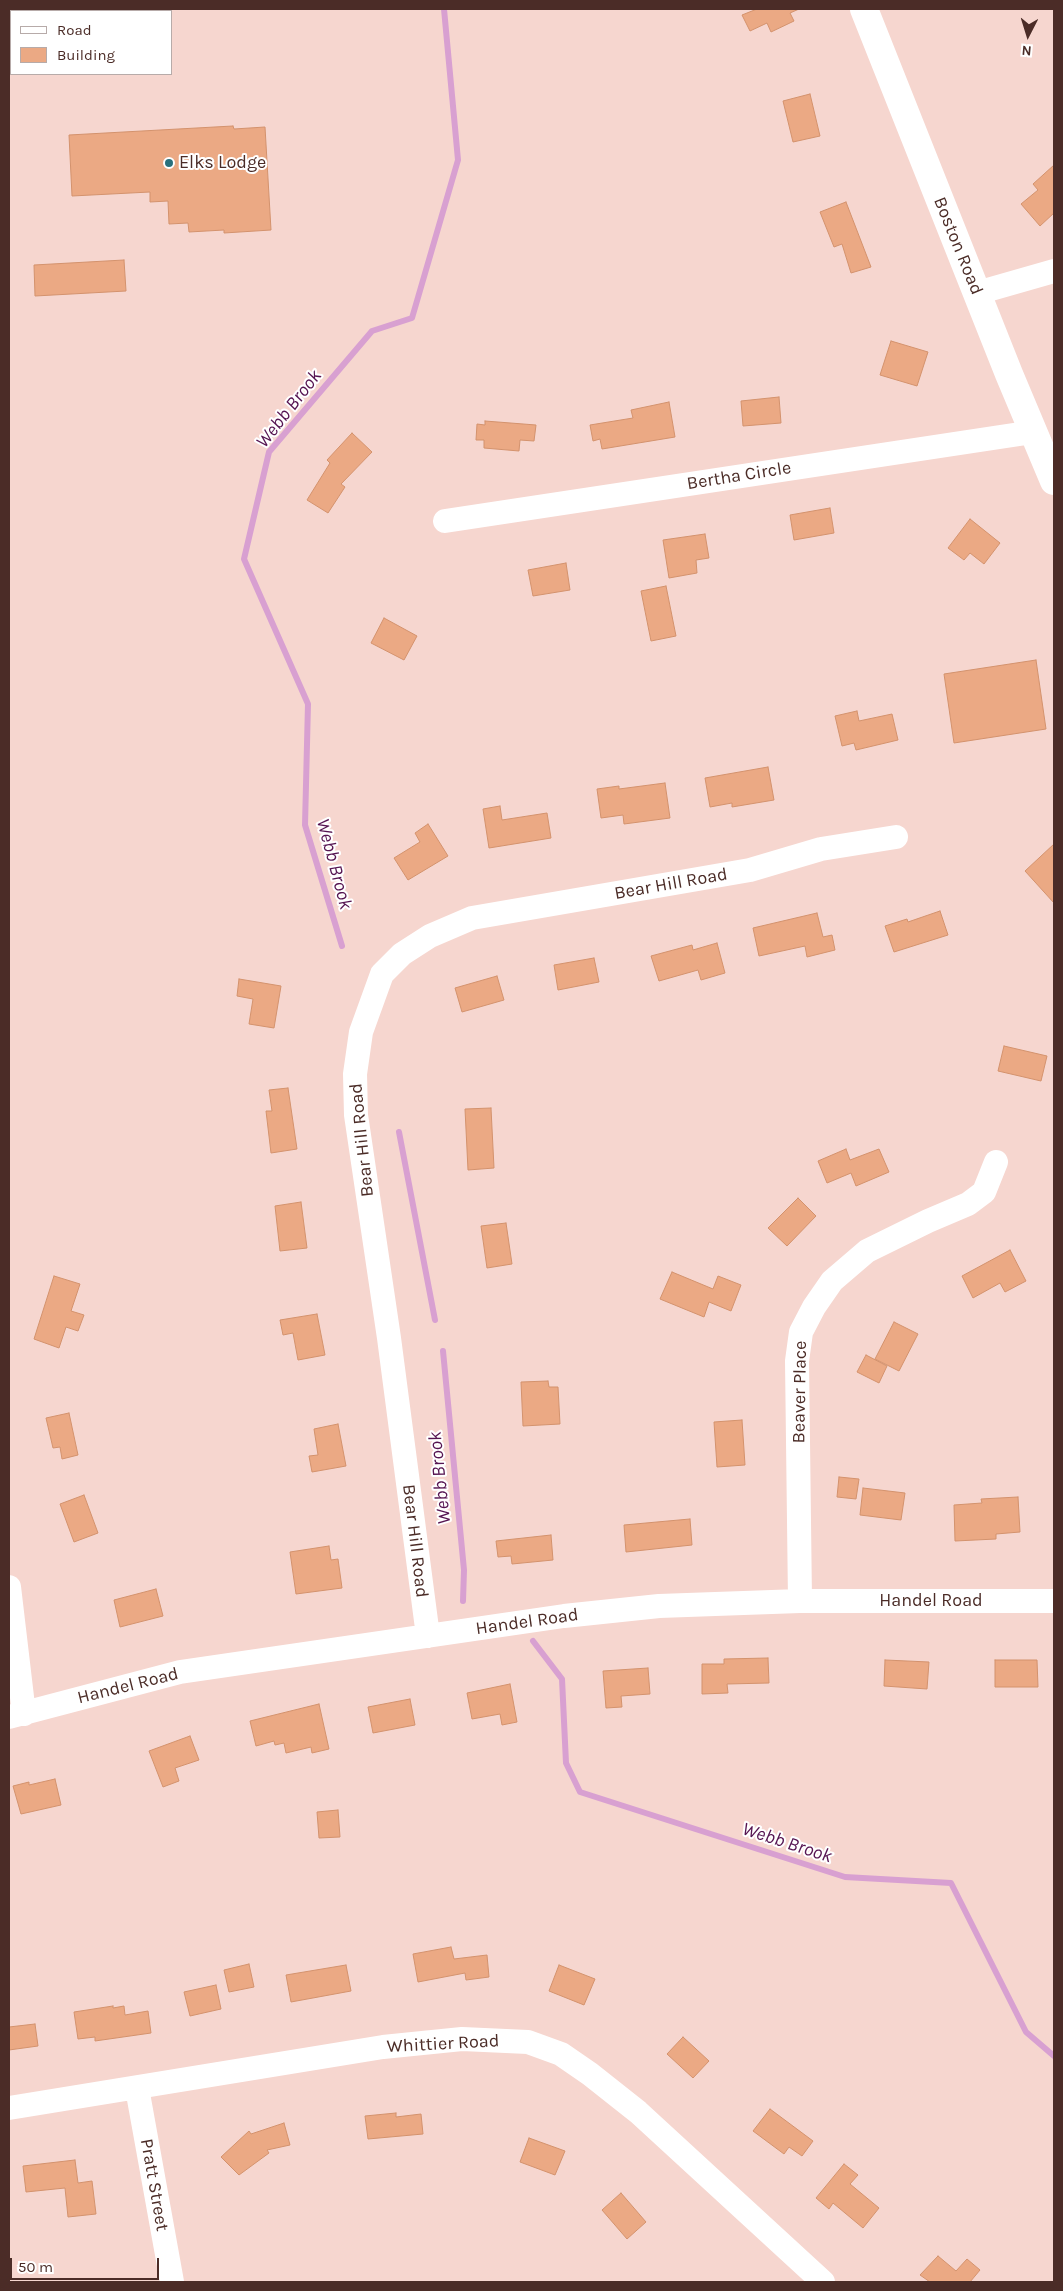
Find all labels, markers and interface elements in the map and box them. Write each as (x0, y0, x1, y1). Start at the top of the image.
legend (10, 10, 172, 75)
north arrow (1003, 10, 1053, 60)
text: Road (57, 21, 92, 39)
text: N (1021, 42, 1032, 59)
text: Building (57, 46, 115, 64)
place label: Elks Lodge (179, 152, 266, 174)
marker: Elks Lodge (163, 157, 175, 169)
street label: Boston Road (929, 194, 987, 298)
water label: Webb Brook (251, 365, 327, 453)
street label: Bertha Circle (685, 457, 793, 495)
water label: Webb Brook (311, 816, 357, 912)
street label: Bear Hill Road (613, 863, 729, 905)
street label: Bear Hill Road (345, 1082, 379, 1198)
street label: Beaver Place (788, 1340, 812, 1444)
water label: Webb Brook (424, 1431, 456, 1525)
street label: Bear Hill Road (397, 1483, 433, 1599)
street label: Handel Road (879, 1590, 983, 1612)
street label: Handel Road (474, 1604, 580, 1640)
street label: Handel Road (75, 1663, 181, 1709)
water label: Webb Brook (739, 1818, 835, 1868)
street label: Whittier Road (386, 2030, 500, 2058)
street label: Pratt Street (135, 2137, 173, 2233)
scale bar (12, 2248, 161, 2280)
text: 50 m (18, 2258, 53, 2276)

